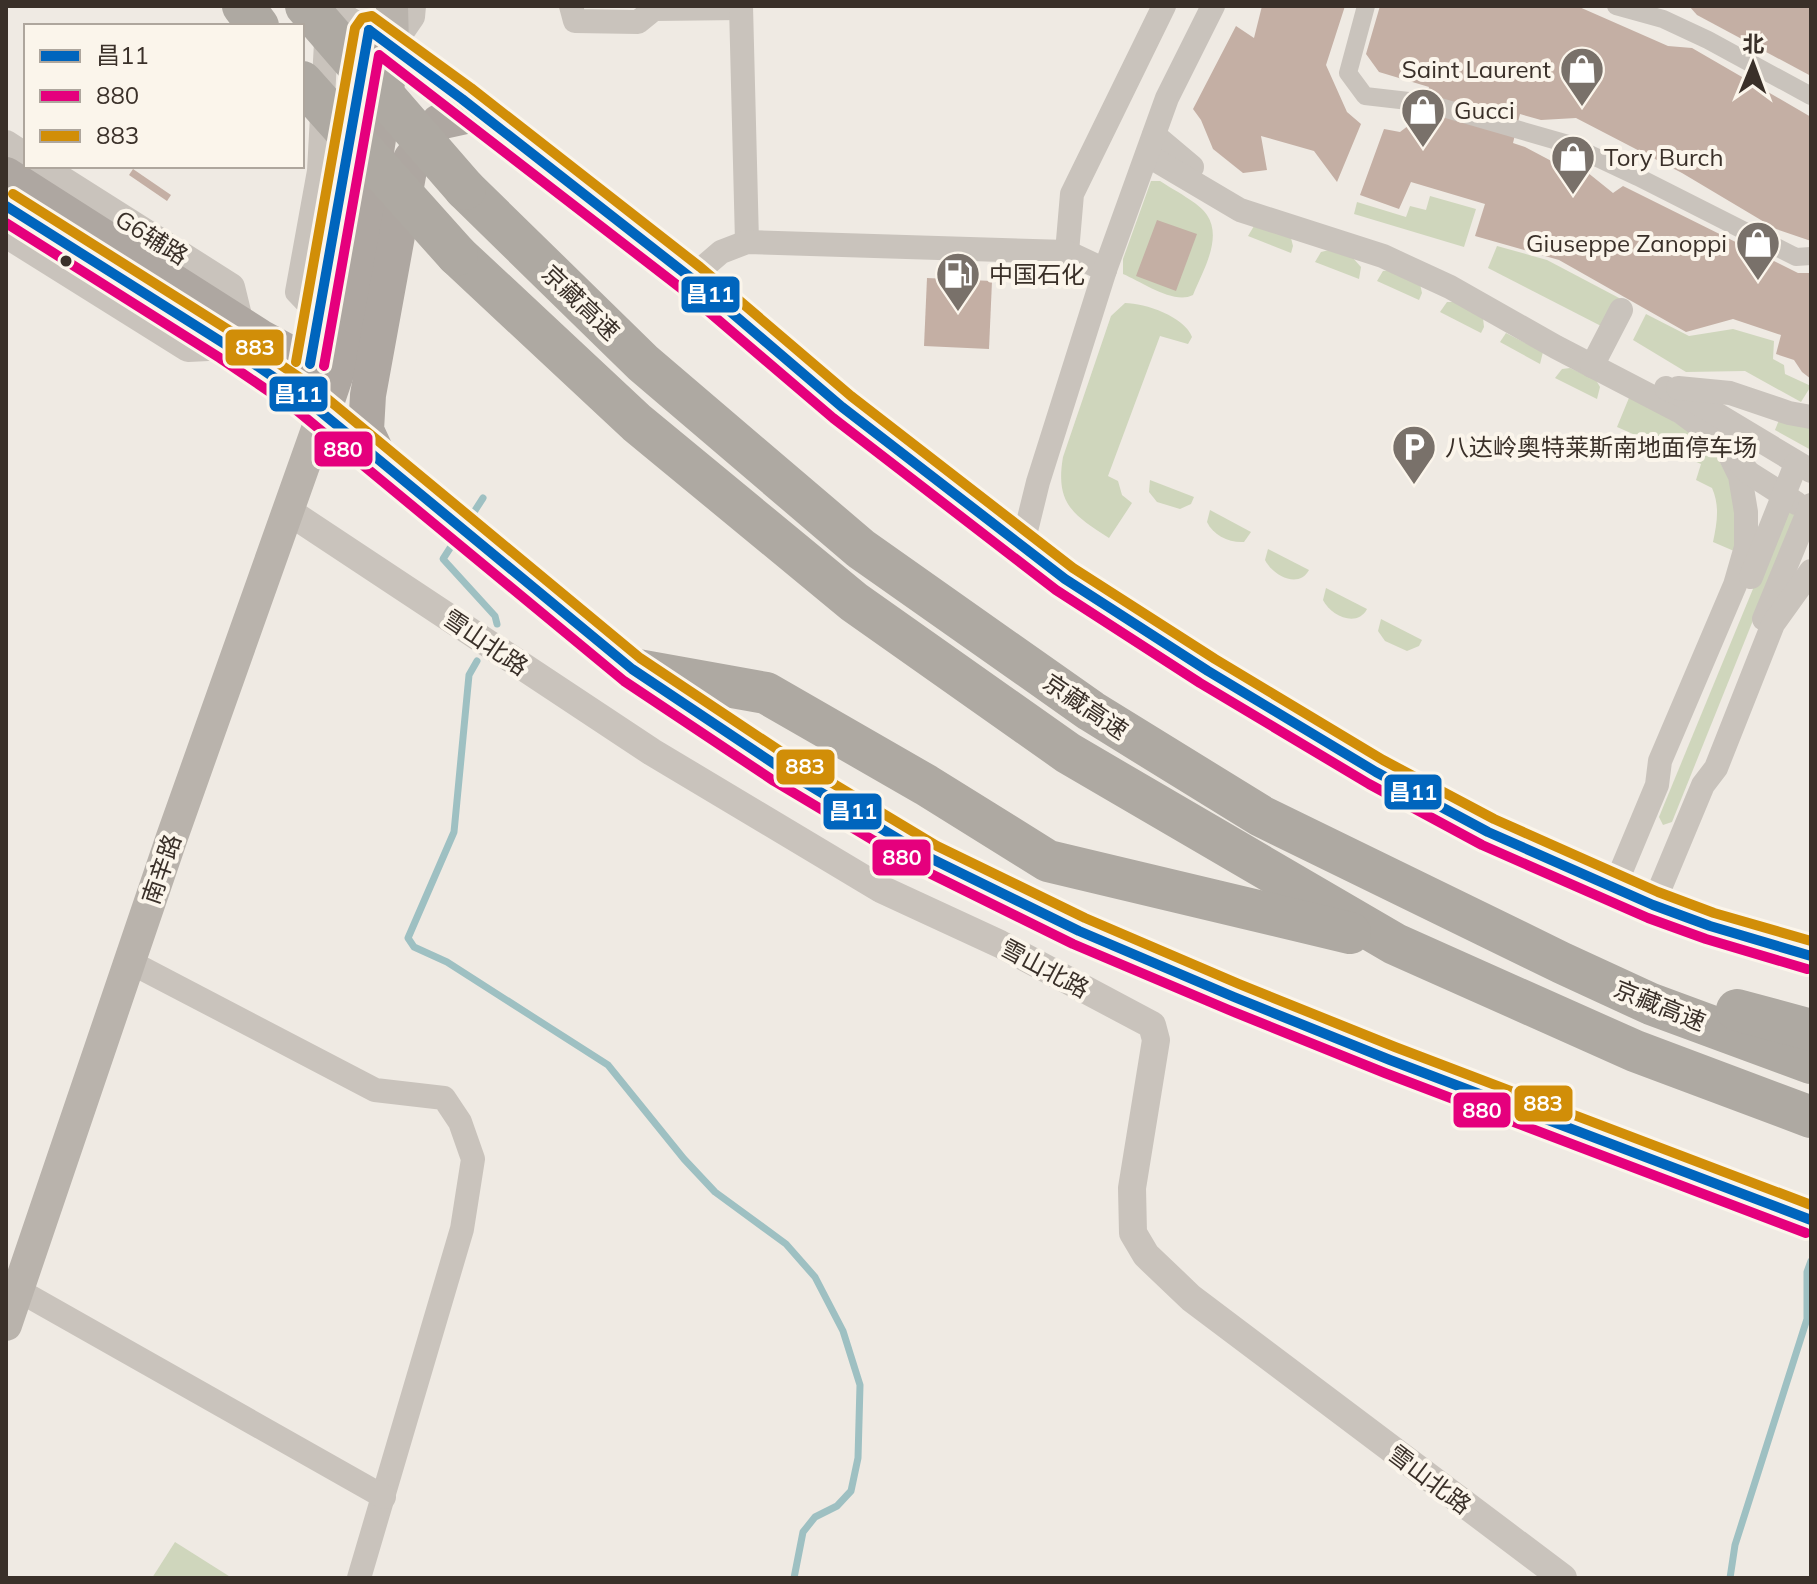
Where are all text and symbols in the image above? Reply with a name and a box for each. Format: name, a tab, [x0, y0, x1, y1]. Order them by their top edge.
legend	[24, 24, 304, 168]
north arrow	[1713, 24, 1793, 104]
text: 北	[1742, 30, 1765, 58]
text: 昌11	[96, 40, 149, 70]
shop icon: Saint Laurent	[1558, 45, 1606, 108]
place label: Saint Laurent	[1402, 54, 1551, 84]
text: 880	[96, 80, 139, 110]
shop icon: Gucci	[1399, 86, 1447, 149]
place label: Gucci	[1454, 95, 1515, 125]
text: 883	[96, 120, 139, 150]
shop icon: Tory Burch	[1549, 133, 1597, 196]
place label: Tory Burch	[1604, 142, 1723, 172]
street label: G6辅路	[110, 203, 194, 271]
shop icon: Giuseppe Zanoppi	[1734, 219, 1782, 282]
place label: Giuseppe Zanoppi	[1526, 228, 1727, 258]
fuel station icon: 中国石化	[934, 250, 982, 313]
unlabelled marker	[58, 253, 74, 269]
street label: 京藏高速	[536, 258, 626, 346]
place label: 中国石化	[989, 259, 1085, 289]
line badge: 昌11	[680, 275, 741, 314]
text: 昌11	[686, 280, 734, 308]
line badge: 883	[224, 328, 285, 367]
text: 883	[235, 333, 275, 361]
line badge: 昌11	[268, 375, 329, 413]
text: 昌11	[274, 380, 322, 408]
parking icon: 八达岭奥特莱斯南地面停车场	[1390, 423, 1438, 486]
line badge: 880	[313, 430, 374, 468]
place label: 八达岭奥特莱斯南地面停车场	[1445, 432, 1757, 462]
text: 880	[323, 435, 363, 463]
street label: 雪山北路	[438, 603, 534, 681]
street label: 京藏高速	[1038, 667, 1134, 745]
line badge: 883	[775, 748, 836, 786]
text: 883	[785, 752, 825, 780]
line badge: 昌11	[1383, 773, 1443, 811]
text: 昌11	[1389, 778, 1437, 806]
line badge: 昌11	[822, 792, 883, 831]
text: 昌11	[829, 797, 877, 825]
street label: 南辛路	[135, 830, 187, 908]
line badge: 880	[871, 838, 932, 877]
text: 880	[882, 843, 922, 871]
street label: 雪山北路	[996, 932, 1094, 1004]
street label: 京藏高速	[1610, 973, 1710, 1037]
line badge: 883	[1513, 1084, 1574, 1123]
text: 883	[1523, 1089, 1563, 1117]
line badge: 880	[1452, 1091, 1512, 1129]
text: 880	[1462, 1096, 1502, 1124]
street label: 雪山北路	[1383, 1438, 1477, 1520]

